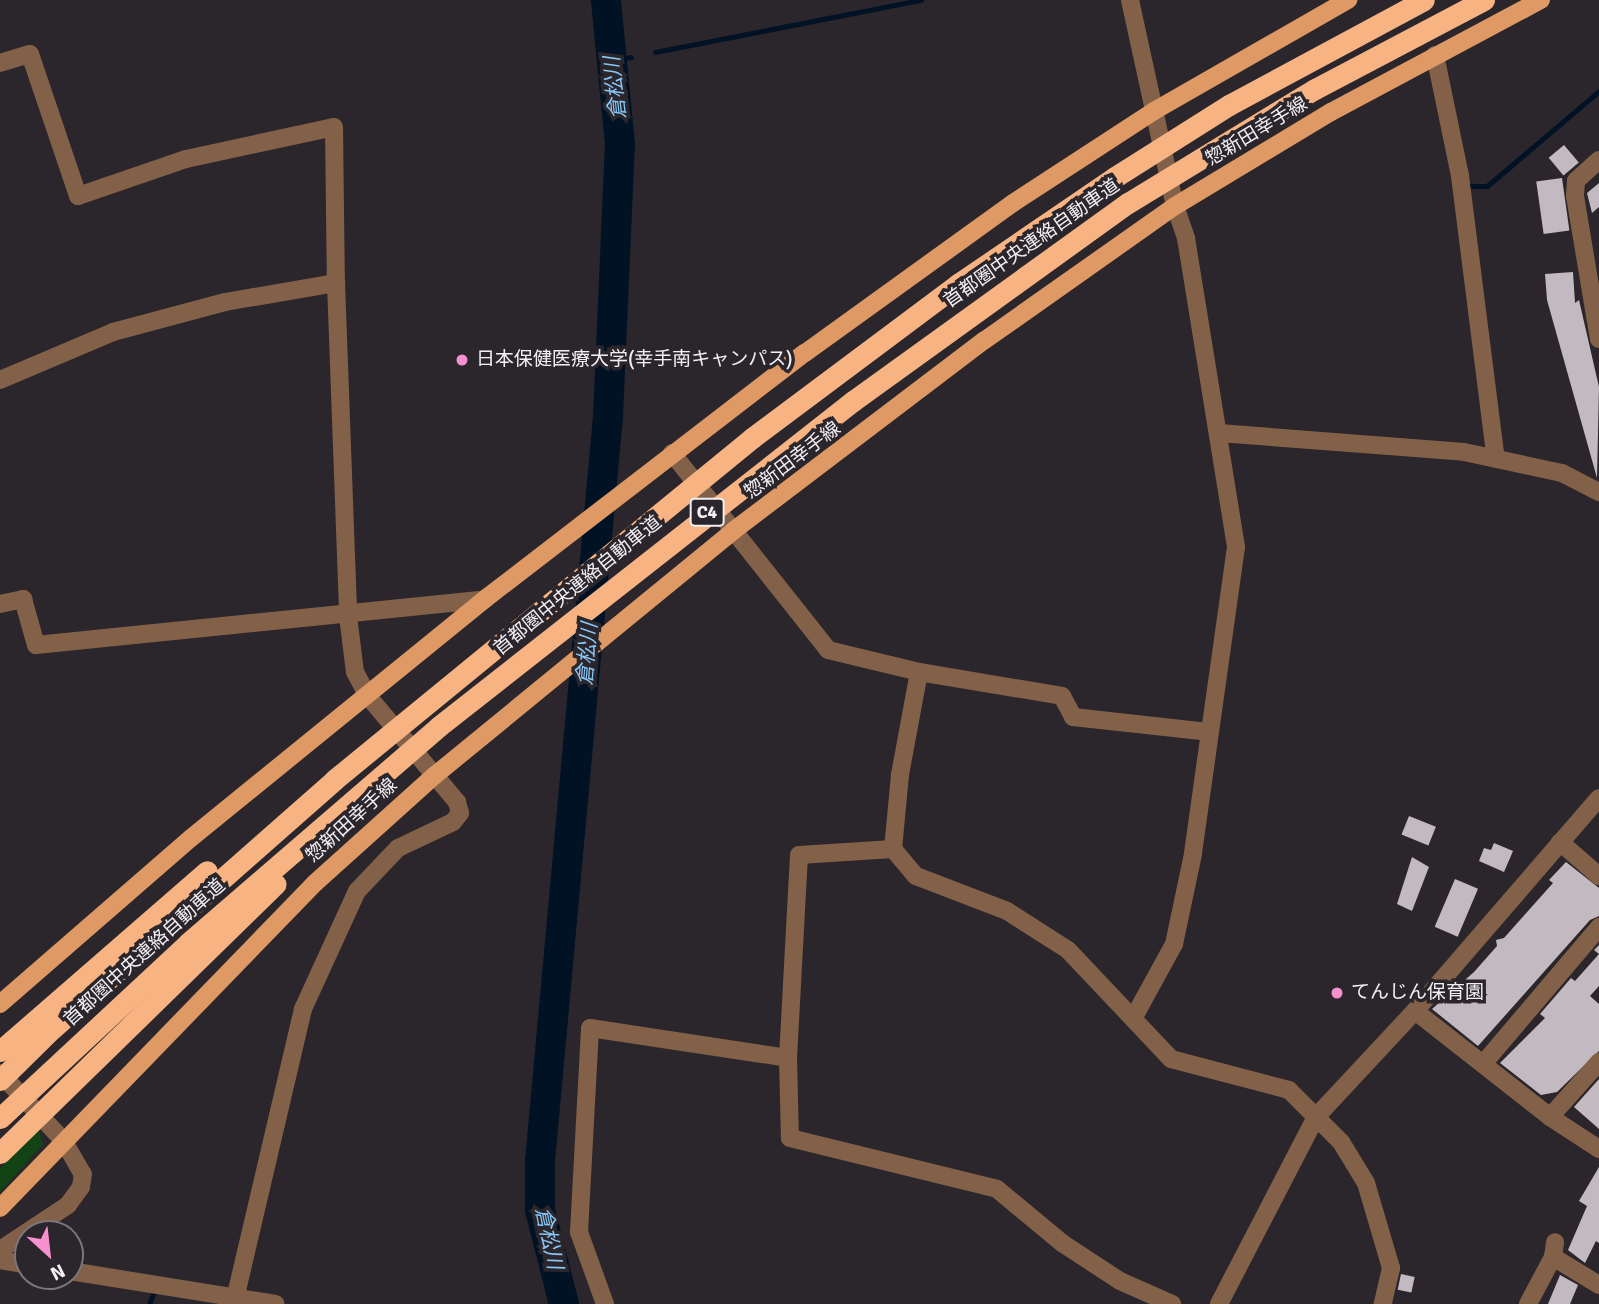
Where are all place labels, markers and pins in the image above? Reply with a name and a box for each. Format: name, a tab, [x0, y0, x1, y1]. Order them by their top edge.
place label: 日本保健医療大学(幸手南キャンパス)	[476, 349, 793, 371]
marker: 日本保健医療大学(幸手南キャンパス)	[454, 352, 470, 368]
place label: てんじん保育園	[1351, 982, 1484, 1004]
marker: てんじん保育園	[1329, 985, 1345, 1001]

